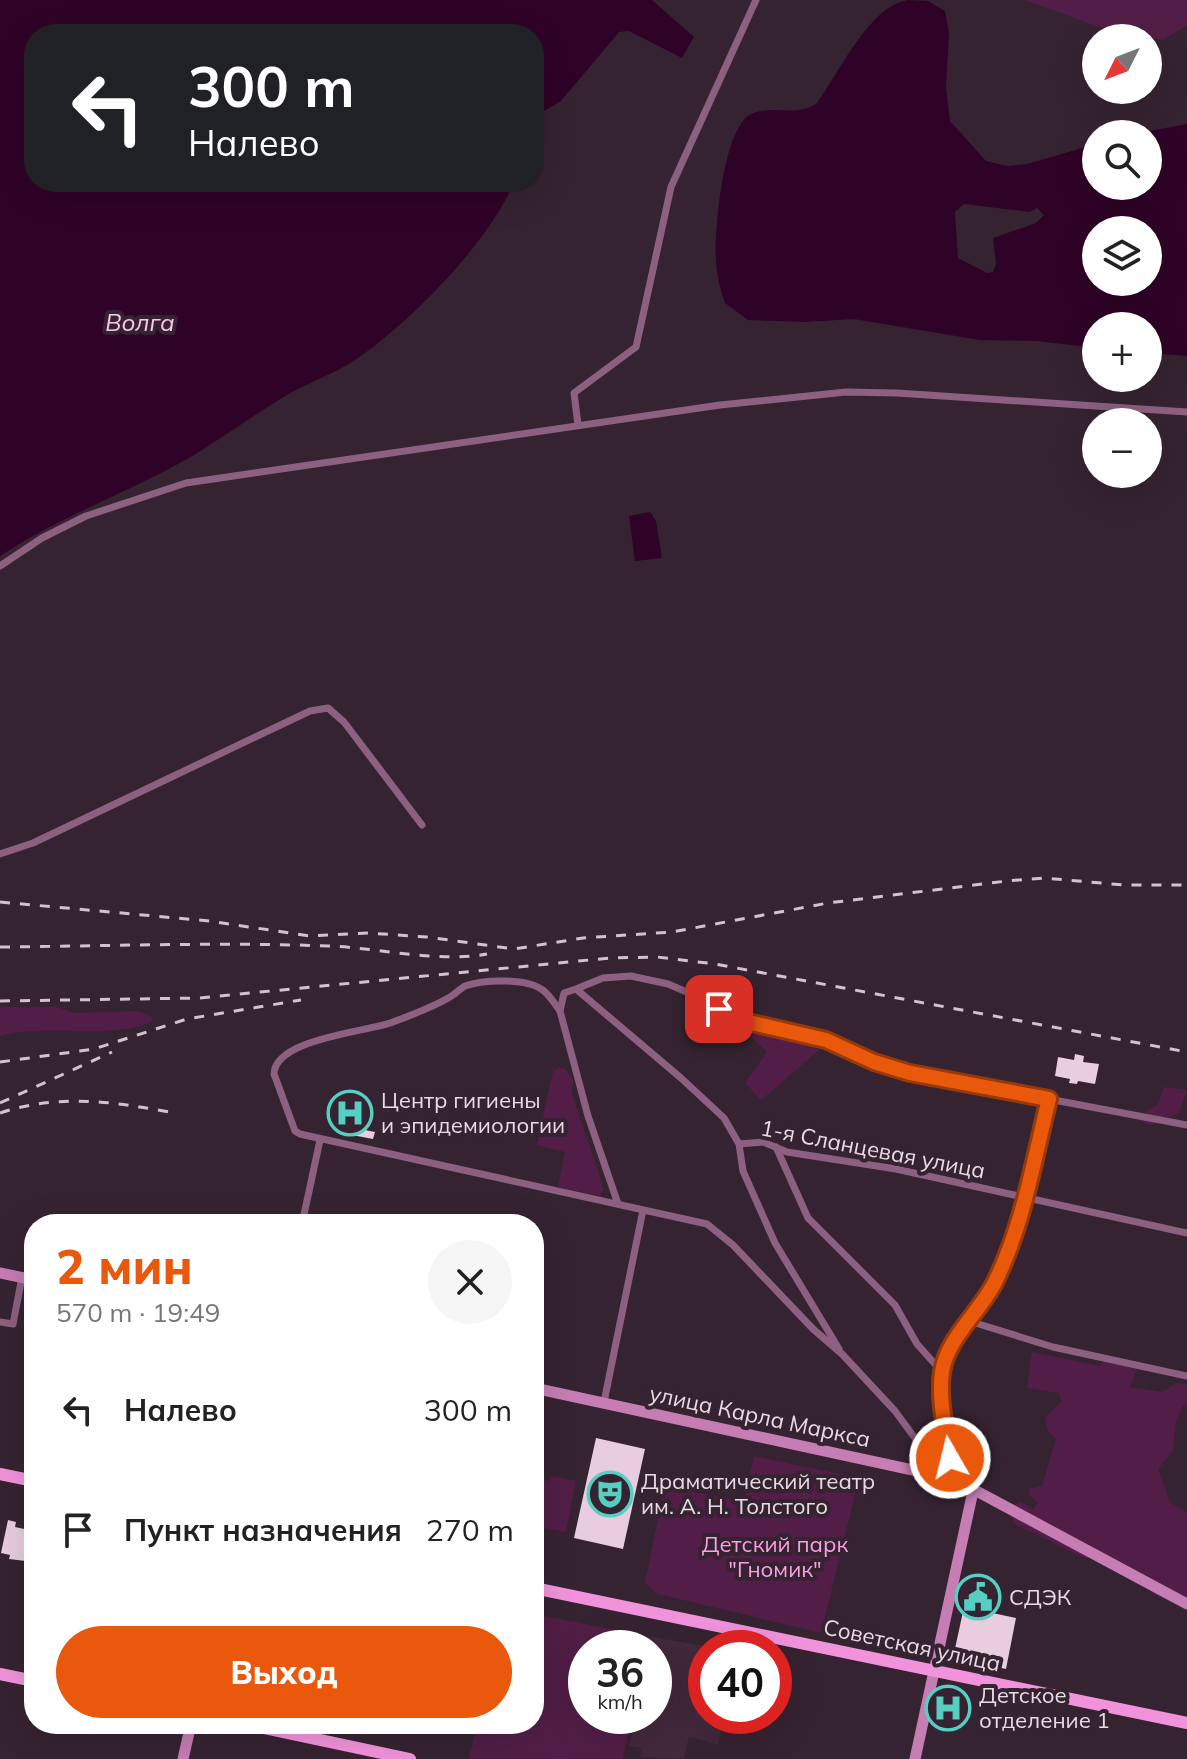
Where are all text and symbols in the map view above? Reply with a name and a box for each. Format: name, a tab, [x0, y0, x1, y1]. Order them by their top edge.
north arrow	[1082, 24, 1162, 104]
map controls	[1082, 24, 1162, 488]
text: 300 m	[188, 51, 355, 121]
icon: left	[56, 56, 160, 160]
text: Налево	[188, 120, 320, 165]
button: search	[1082, 120, 1162, 200]
button: layers	[1082, 216, 1162, 296]
water label: Волга	[105, 307, 175, 337]
button: +	[1082, 312, 1162, 392]
button: −	[1082, 408, 1162, 488]
pin	[685, 975, 753, 1043]
icon: arrive	[697, 987, 741, 1031]
place label: Центр гигиены и эпидемиологии	[381, 1086, 565, 1139]
hospital icon: Центр гигиены и эпидемиологии	[326, 1089, 374, 1137]
street label: 1-я Сланцевая улица	[758, 1113, 988, 1185]
text: 2 мин	[56, 1236, 193, 1296]
button: close	[428, 1240, 512, 1324]
text: 570 m · 19:49	[56, 1296, 220, 1329]
street label: улица Карла Маркса	[647, 1379, 873, 1453]
icon: left	[56, 1388, 100, 1432]
text: Налево	[124, 1391, 237, 1429]
text: 300 m	[424, 1391, 512, 1429]
position arrow	[908, 1416, 992, 1500]
place label: Драматический театр им. А. Н. Толстого	[641, 1467, 875, 1520]
theatre icon: Драматический театр им. А. Н. Толстого	[586, 1470, 634, 1518]
icon: arrive	[56, 1508, 100, 1552]
text: Пункт назначения	[124, 1511, 402, 1549]
text: 270 m	[426, 1511, 514, 1549]
park label: Детский парк "Гномик"	[702, 1530, 848, 1583]
public building icon: СДЭК	[954, 1573, 1002, 1621]
place label: СДЭК	[1009, 1583, 1072, 1611]
street label: Советская улица	[821, 1613, 1003, 1677]
button: Выход	[56, 1626, 512, 1718]
speed limit sign: 40	[688, 1630, 792, 1734]
text: 36	[596, 1647, 644, 1697]
place label: Детское отделение 1	[979, 1681, 1110, 1734]
hospital icon: Детское отделение 1	[924, 1684, 972, 1732]
text: km/h	[597, 1689, 643, 1714]

